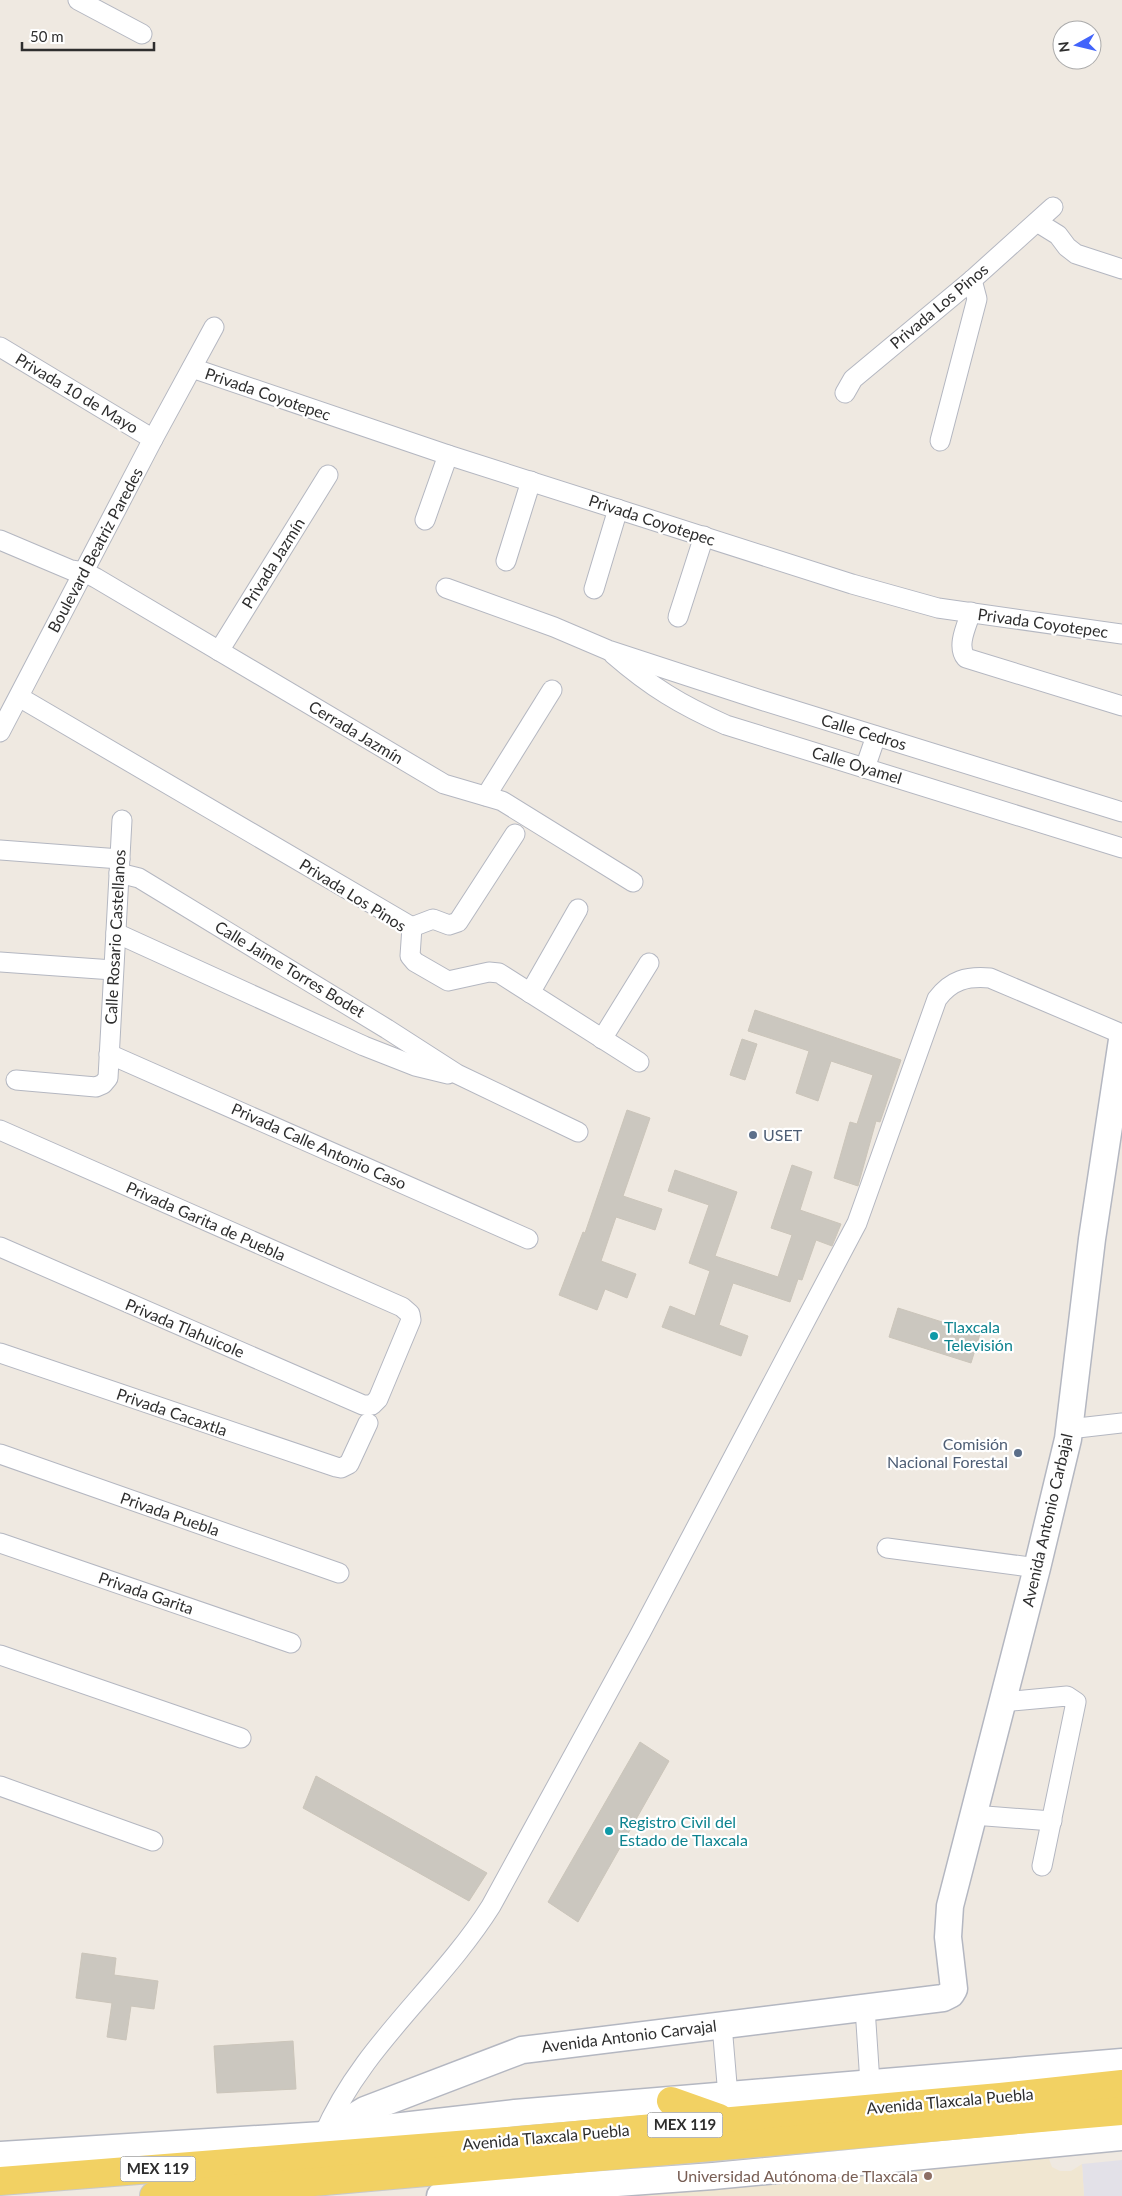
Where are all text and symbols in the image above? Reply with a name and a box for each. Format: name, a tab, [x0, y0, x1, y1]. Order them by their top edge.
scale bar	[22, 20, 155, 52]
north arrow	[1052, 20, 1102, 70]
text: 50 m	[30, 27, 64, 45]
text: N	[1054, 40, 1073, 53]
street label: Privada Los Pinos	[886, 259, 992, 352]
street label: Privada 10 de Mayo	[12, 348, 142, 437]
street label: Privada Coyotepec	[203, 363, 334, 424]
street label: Boulevard Beatriz Paredes	[43, 464, 146, 635]
street label: Privada Coyotepec	[587, 490, 718, 549]
street label: Privada Jazmín	[237, 514, 308, 612]
street label: Privada Coyotepec	[977, 604, 1110, 641]
street label: Cerrada Jazmín	[306, 696, 407, 767]
street label: Calle Cedros	[819, 710, 909, 754]
street label: Calle Oyamel	[810, 742, 904, 787]
street label: Calle Rosario Castellanos	[100, 849, 129, 1025]
street label: Privada Los Pinos	[296, 854, 410, 935]
street label: Calle Jaime Torres Bodet	[212, 916, 369, 1021]
street label: Privada Calle Antonio Caso	[229, 1098, 410, 1193]
place label: USET	[763, 1125, 803, 1144]
marker: USET	[747, 1129, 759, 1141]
street label: Privada Garita de Puebla	[124, 1177, 289, 1264]
street label: Privada Tlahuicole	[123, 1294, 247, 1361]
place label: Tlaxcala Televisión	[944, 1317, 1013, 1354]
marker: Tlaxcala Televisión	[928, 1330, 940, 1342]
street label: Privada Cacaxtla	[114, 1384, 230, 1439]
street label: Avenida Antonio Carbajal	[1017, 1431, 1076, 1608]
place label: Comisión Nacional Forestal	[887, 1434, 1008, 1471]
marker: Comisión Nacional Forestal	[1012, 1447, 1024, 1459]
street label: Privada Puebla	[118, 1488, 222, 1539]
street label: Privada Garita	[96, 1567, 196, 1618]
place label: Registro Civil del Estado de Tlaxcala	[619, 1812, 748, 1849]
marker: Registro Civil del Estado de Tlaxcala	[603, 1825, 615, 1837]
street label: Avenida Antonio Carvajal	[540, 2015, 718, 2056]
street label: Avenida Tlaxcala Puebla	[866, 2084, 1034, 2117]
road number: MEX 119	[648, 2112, 722, 2138]
street label: Avenida Tlaxcala Puebla	[462, 2120, 630, 2153]
road number: MEX 119	[120, 2156, 196, 2182]
place label: Universidad Autónoma de Tlaxcala	[677, 2166, 918, 2185]
marker: Universidad Autónoma de Tlaxcala	[922, 2170, 934, 2182]

